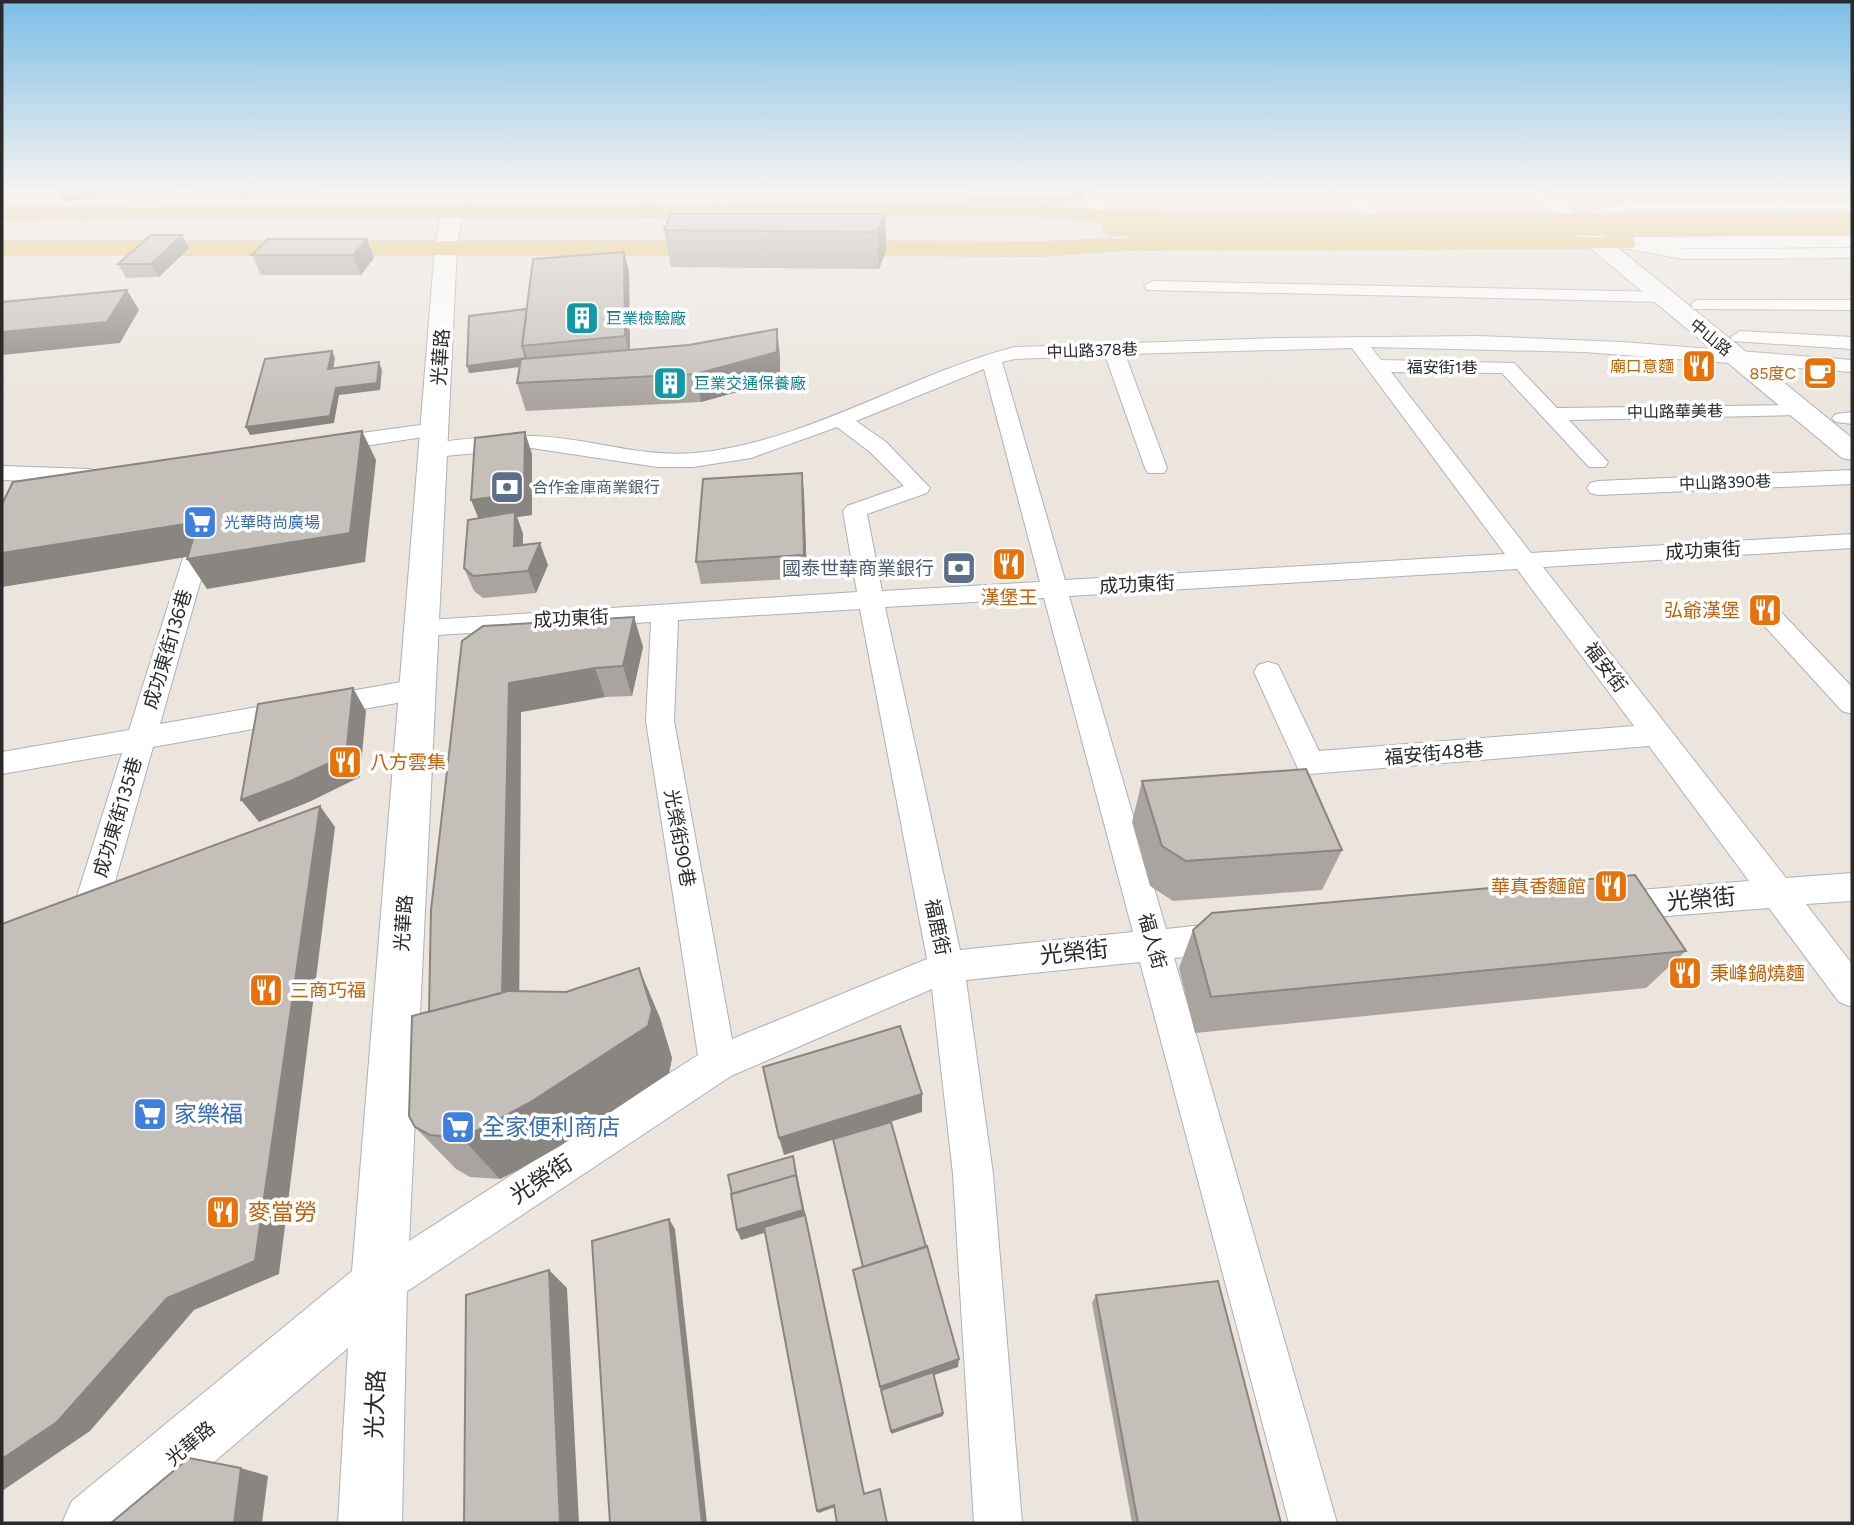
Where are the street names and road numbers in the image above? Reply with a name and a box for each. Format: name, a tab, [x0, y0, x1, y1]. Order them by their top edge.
street label: 中山路	[1686, 315, 1735, 360]
street label: 光華路	[427, 328, 454, 386]
street label: 中山路378巷	[1046, 339, 1138, 362]
street label: 福安街1巷	[1407, 358, 1477, 377]
street label: 中山路華美巷	[1627, 401, 1723, 422]
street label: 中山路390巷	[1679, 471, 1771, 494]
street label: 成功東街	[1664, 537, 1742, 564]
street label: 成功東街	[1098, 571, 1176, 598]
street label: 成功東街136巷	[138, 587, 197, 712]
street label: 成功東街	[532, 605, 610, 632]
street label: 福安街	[1579, 638, 1632, 697]
street label: 福安街48巷	[1383, 738, 1485, 769]
street label: 成功東街135巷	[88, 754, 147, 880]
street label: 光榮街90巷	[660, 787, 699, 889]
street label: 光榮街	[1665, 882, 1737, 916]
street label: 光華路	[390, 894, 417, 952]
street label: 福鹿街	[920, 897, 955, 957]
street label: 福人街	[1134, 911, 1171, 972]
street label: 光榮街	[1038, 934, 1110, 970]
street label: 光榮街	[504, 1148, 578, 1210]
street label: 光大路	[360, 1369, 390, 1439]
street label: 光華路	[161, 1416, 220, 1471]

